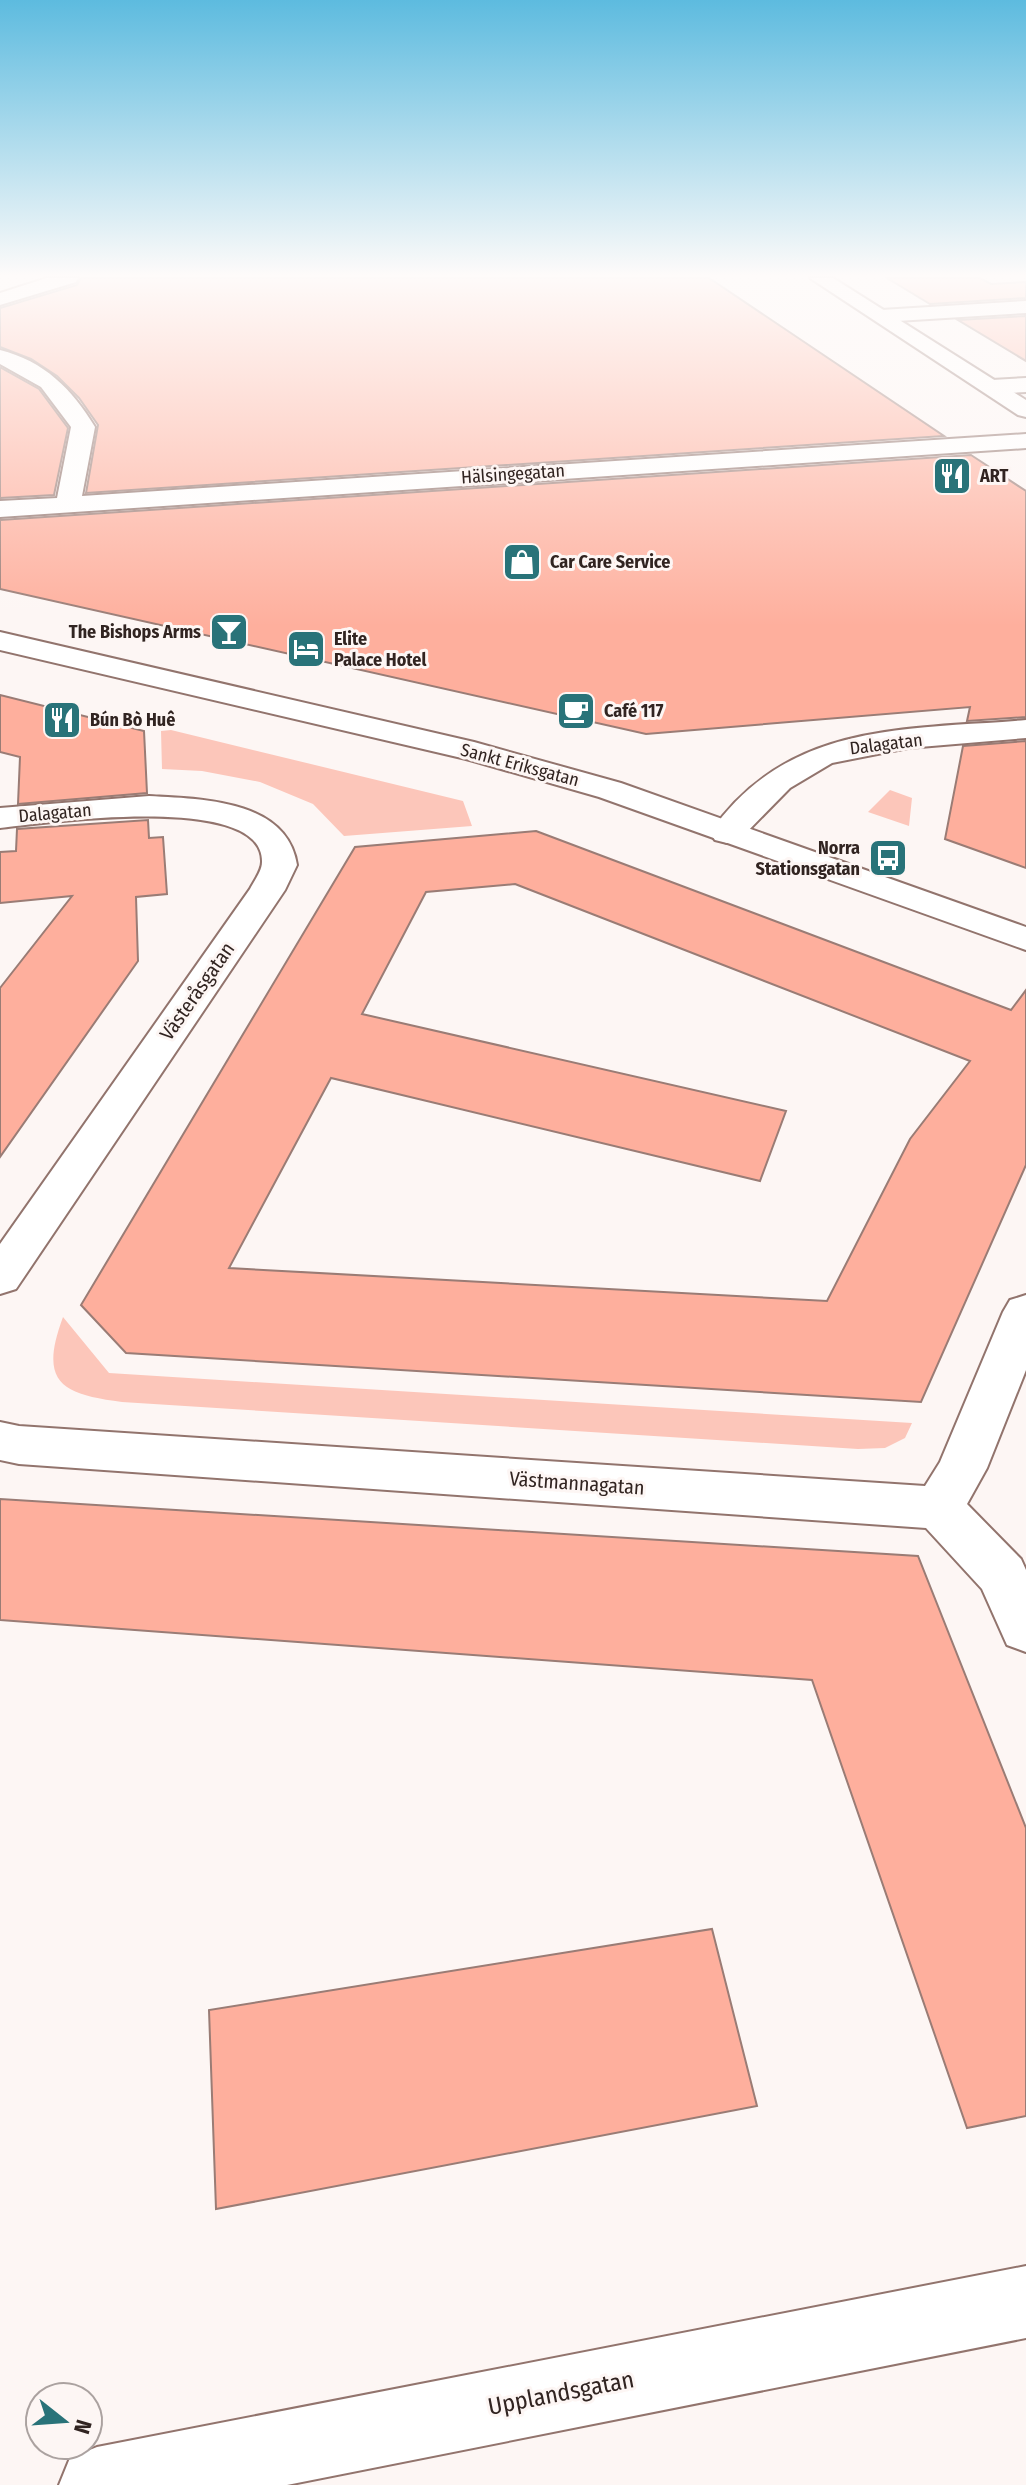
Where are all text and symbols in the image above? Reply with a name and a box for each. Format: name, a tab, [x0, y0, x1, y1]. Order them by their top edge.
restaurant icon: ART	[931, 455, 973, 497]
street label: Hälsingegatan	[460, 459, 566, 489]
place label: ART	[979, 465, 1009, 487]
shop icon: Car Care Service	[501, 541, 543, 583]
place label: Car Care Service	[550, 551, 670, 573]
bar icon: The Bishops Arms	[208, 611, 250, 653]
place label: The Bishops Arms	[69, 621, 201, 643]
hotel icon: Elite Palace Hotel	[285, 628, 327, 670]
place label: Elite Palace Hotel	[334, 628, 426, 671]
cafe icon: Café 117	[555, 690, 597, 732]
restaurant icon: Bún Bò Huê	[41, 699, 83, 741]
place label: Café 117	[604, 700, 664, 722]
place label: Bún Bò Huê	[90, 709, 175, 731]
street label: Dalagatan	[848, 729, 924, 759]
street label: Sankt Eriksgatan	[458, 739, 582, 791]
street label: Dalagatan	[18, 799, 92, 827]
place label: Norra Stationsgatan	[756, 837, 860, 880]
bus stop icon: Norra Stationsgatan	[867, 837, 909, 879]
street label: Västeråsgatan	[155, 937, 239, 1045]
street label: Västmannagatan	[509, 1466, 645, 1500]
street label: Upplandsgatan	[486, 2365, 636, 2421]
north arrow	[24, 2381, 104, 2461]
text: N	[68, 2416, 97, 2437]

